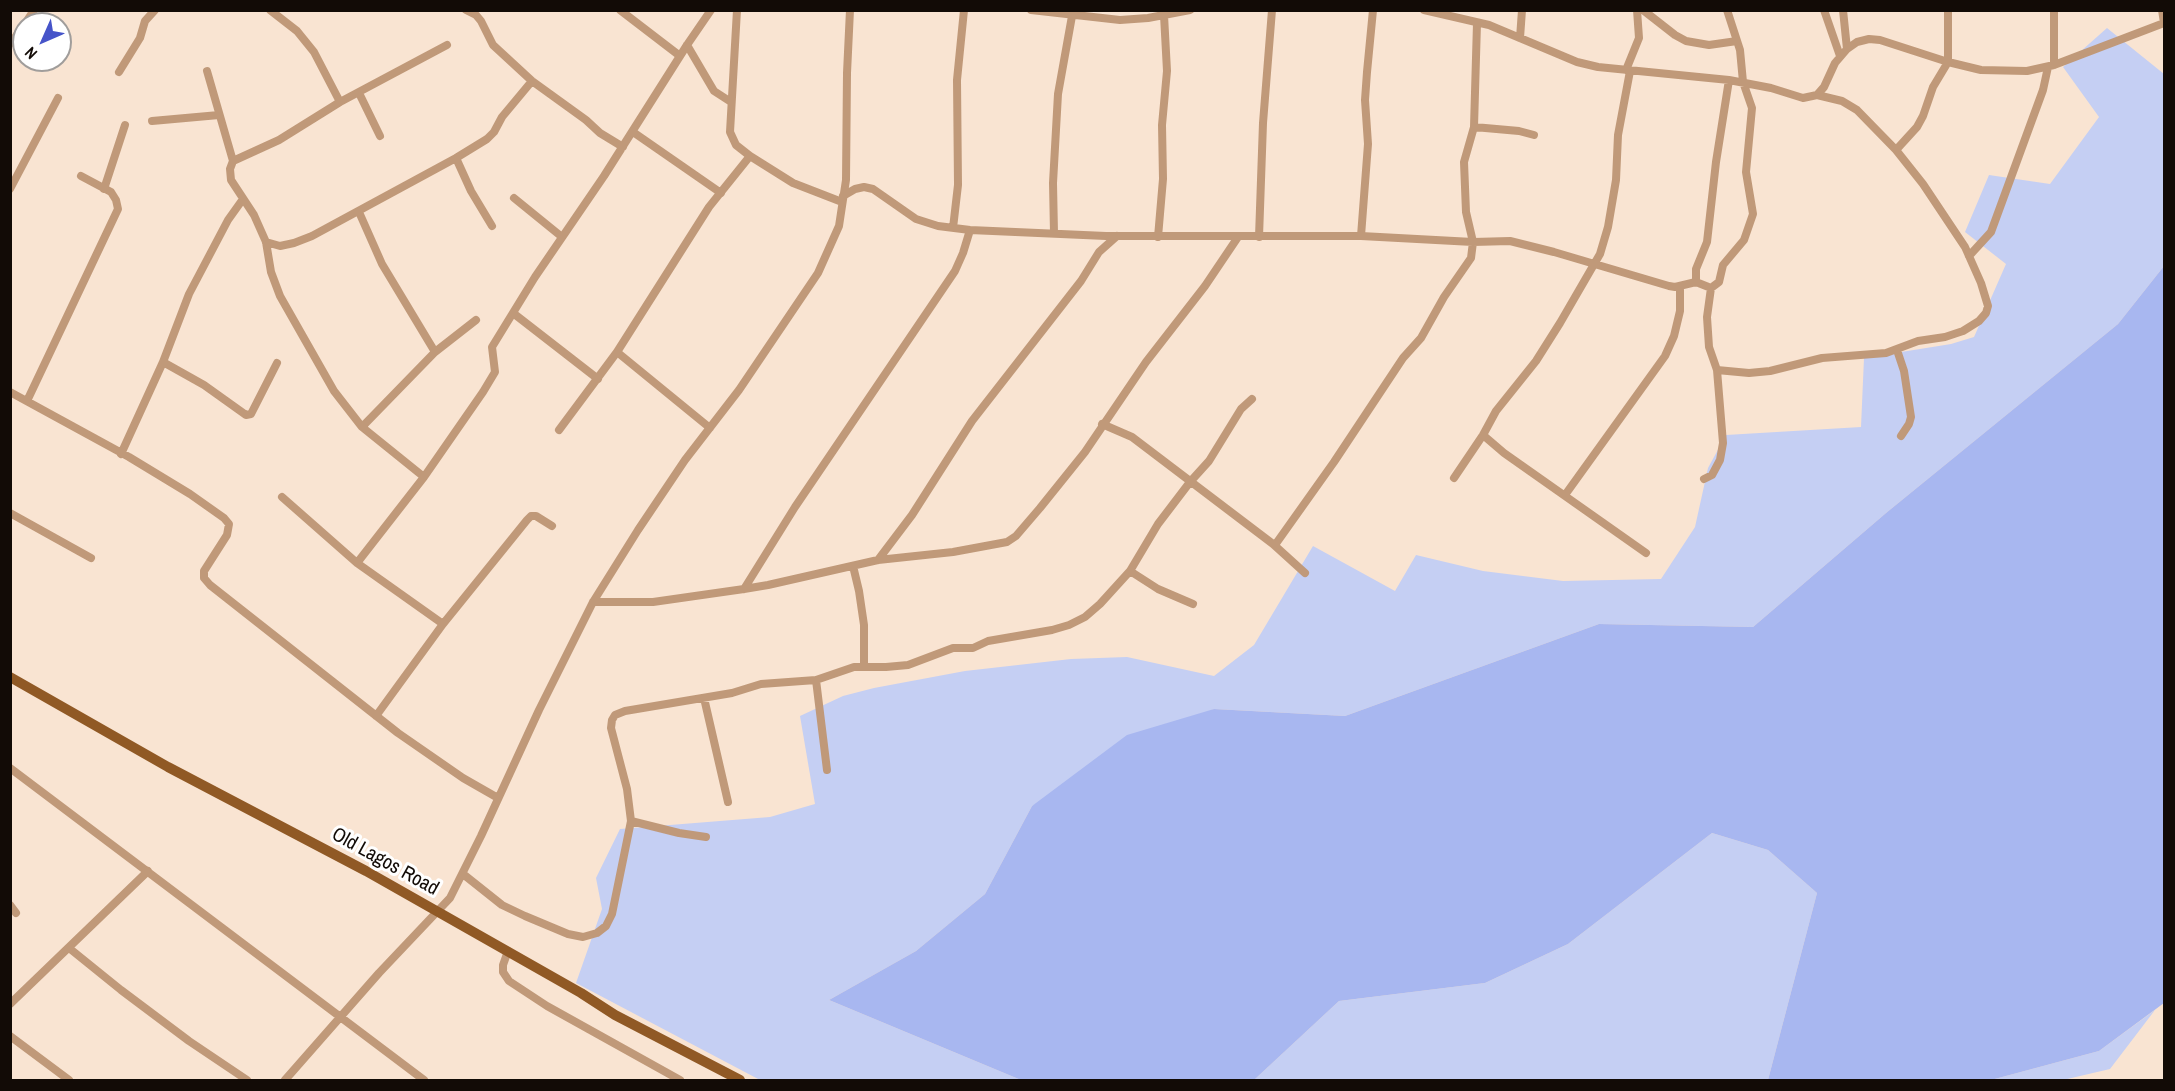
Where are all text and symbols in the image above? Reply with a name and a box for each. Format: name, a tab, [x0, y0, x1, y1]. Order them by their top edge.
north arrow	[12, 12, 72, 72]
text: N	[20, 42, 42, 64]
street label: Old Lagos Road	[327, 823, 443, 901]

